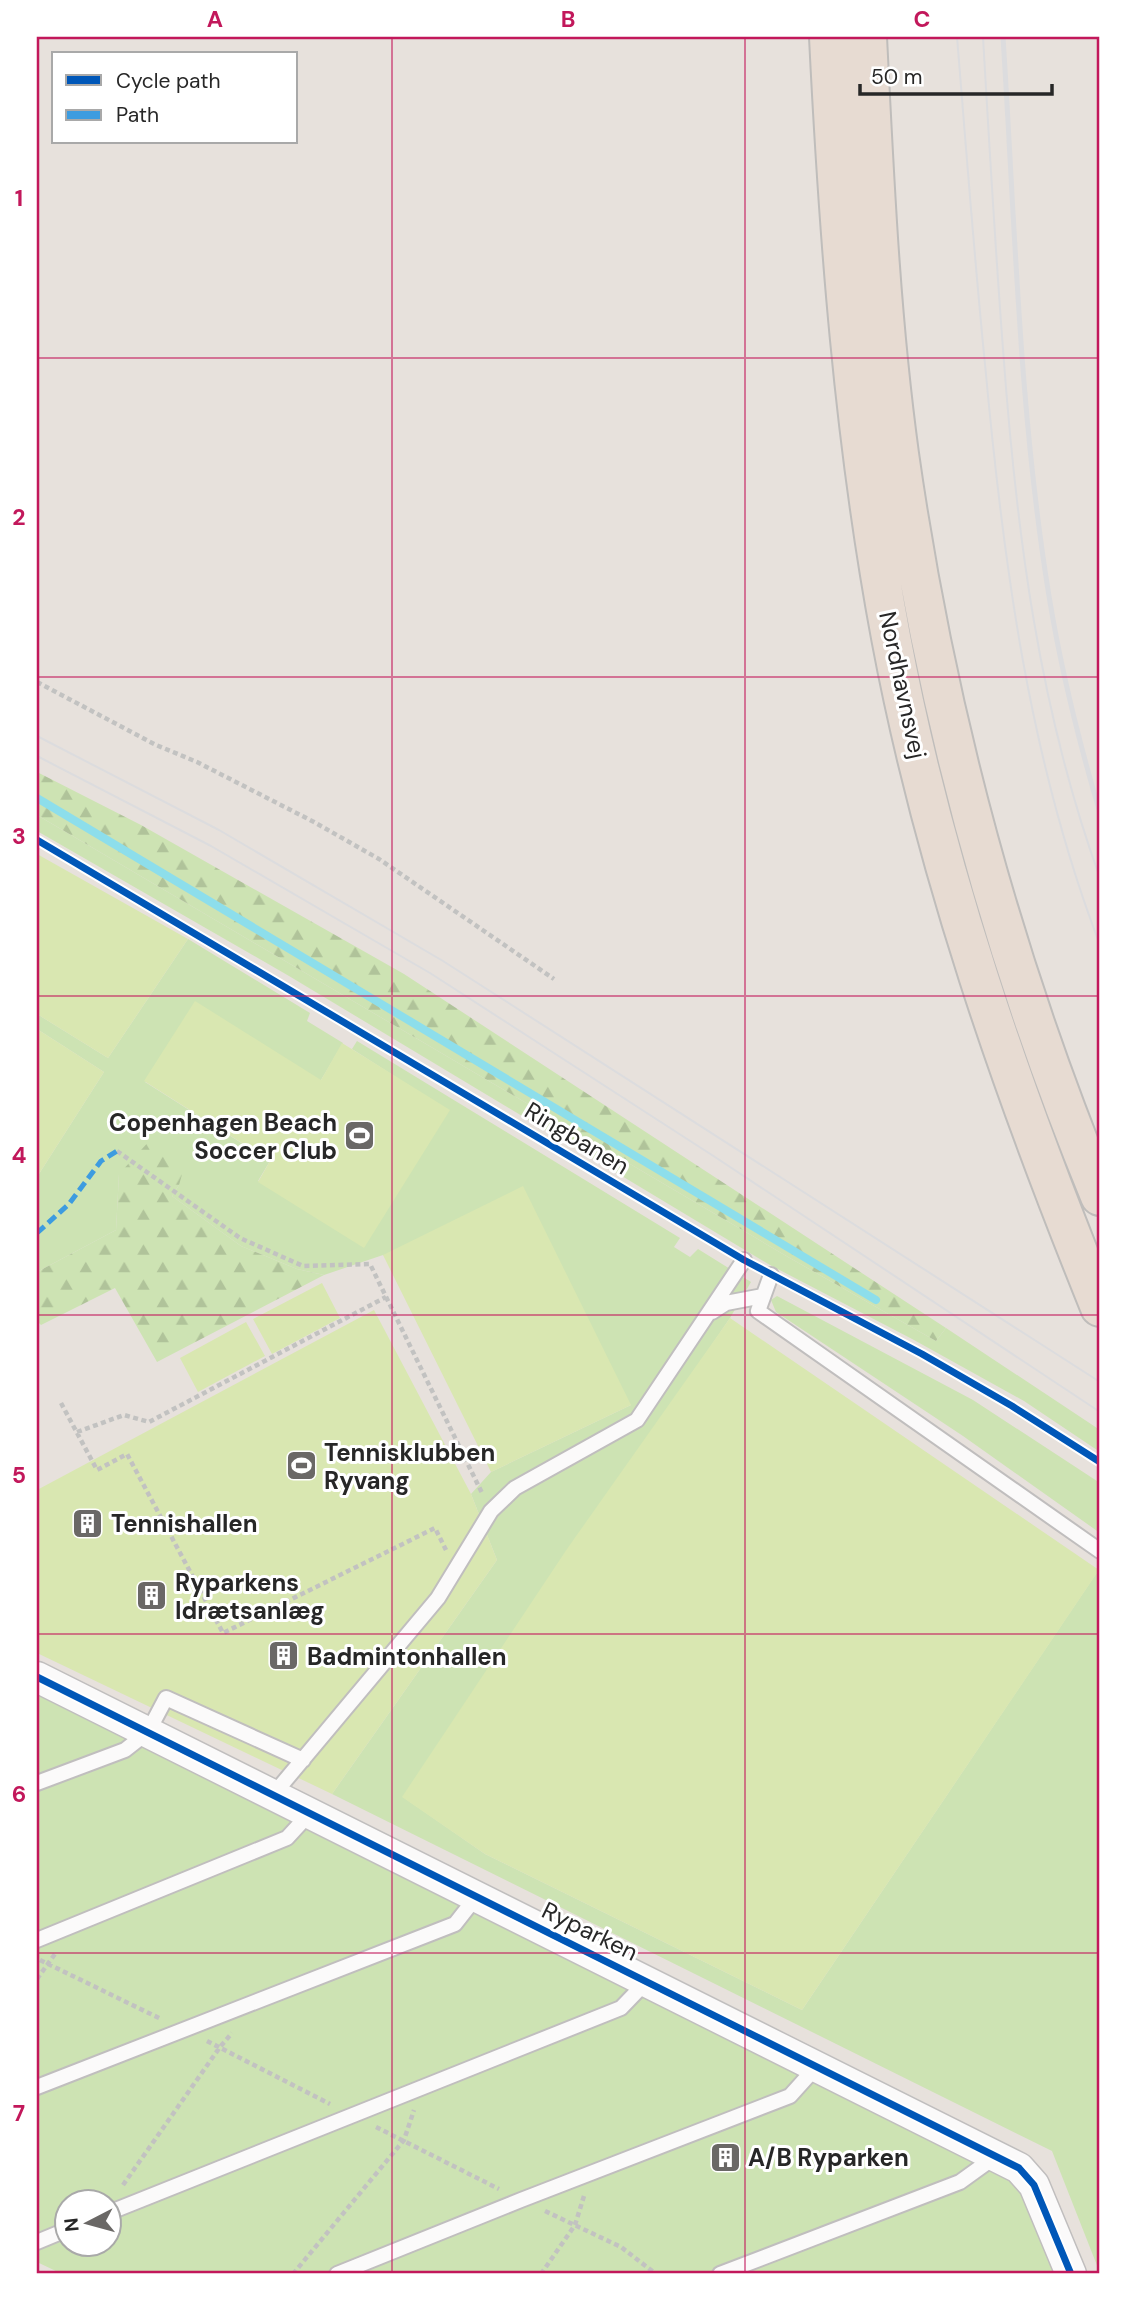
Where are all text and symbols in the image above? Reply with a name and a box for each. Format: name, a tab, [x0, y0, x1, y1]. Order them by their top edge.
text: A	[207, 4, 223, 34]
text: B	[561, 4, 575, 34]
text: C	[914, 4, 930, 34]
legend	[52, 52, 298, 144]
scale bar	[860, 52, 1053, 96]
text: 50 m	[871, 63, 922, 91]
text: Cycle path	[116, 67, 221, 95]
text: Path	[116, 101, 159, 129]
text: 1	[15, 183, 23, 213]
text: 2	[12, 502, 26, 532]
street label: Nordhavnsvej	[872, 608, 934, 762]
text: 3	[12, 821, 26, 851]
street label: Ringbanen	[519, 1095, 635, 1181]
place label: Copenhagen Beach Soccer Club	[109, 1107, 337, 1166]
sports icon: Copenhagen Beach Soccer Club	[343, 1119, 377, 1153]
text: 4	[12, 1140, 27, 1170]
place label: Tennisklubben Ryvang	[324, 1437, 495, 1496]
sports icon: Tennisklubben Ryvang	[284, 1449, 318, 1483]
text: 5	[12, 1460, 26, 1490]
building icon: Tennishallen	[71, 1506, 105, 1540]
place label: Tennishallen	[111, 1508, 258, 1539]
place label: Ryparkens Idrætsanlæg	[175, 1567, 325, 1626]
building icon: Ryparkens Idrætsanlæg	[135, 1579, 169, 1613]
building icon: Badmintonhallen	[267, 1639, 301, 1673]
place label: Badmintonhallen	[307, 1641, 507, 1672]
text: 6	[12, 1779, 26, 1809]
street label: Ryparken	[537, 1894, 643, 1968]
text: 7	[13, 2098, 25, 2128]
building icon: A/B Ryparken	[708, 2140, 742, 2174]
place label: A/B Ryparken	[748, 2142, 909, 2173]
north arrow	[52, 2188, 122, 2258]
text: N	[58, 2217, 85, 2233]

